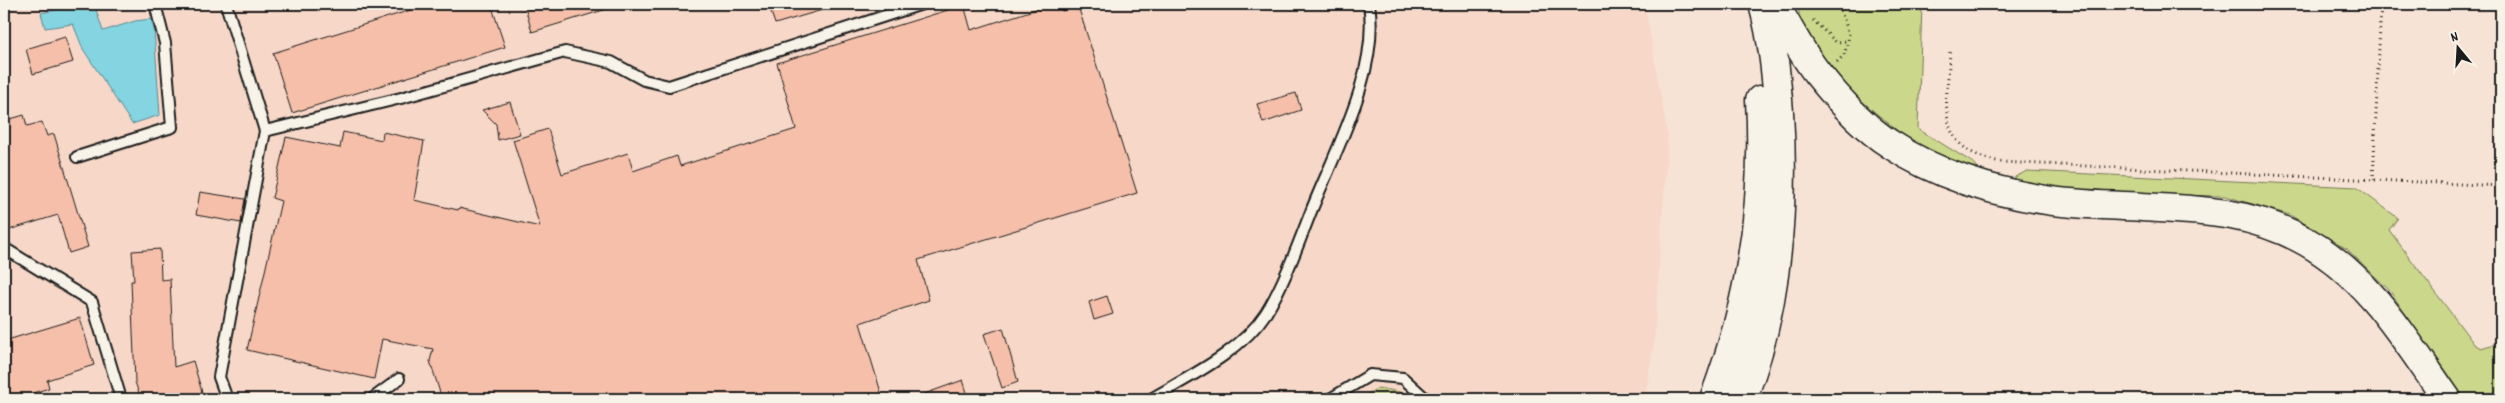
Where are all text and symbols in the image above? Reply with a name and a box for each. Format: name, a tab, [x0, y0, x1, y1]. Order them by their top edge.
north arrow	[2432, 22, 2482, 72]
text: N	[2448, 27, 2461, 48]

